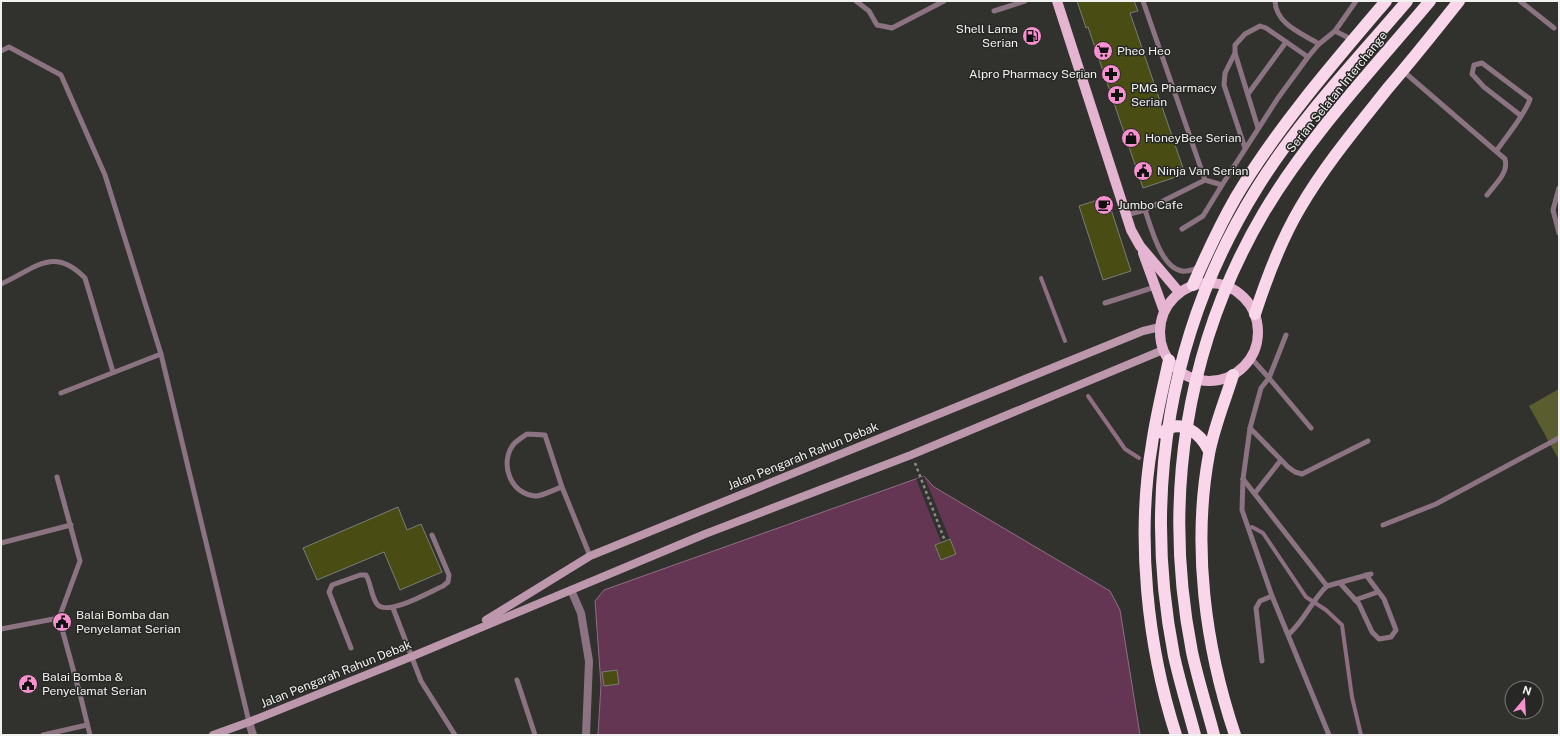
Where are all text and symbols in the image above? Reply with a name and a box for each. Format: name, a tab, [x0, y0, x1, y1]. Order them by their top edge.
place label: Shell Lama Serian	[956, 22, 1018, 50]
fuel station icon: Shell Lama Serian	[1021, 25, 1043, 47]
street label: Serian Selatan Interchange	[1284, 28, 1390, 155]
supermarket icon: Pheo Heo	[1092, 40, 1114, 62]
place label: Pheo Heo	[1117, 44, 1171, 58]
pharmacy icon: Alpro Pharmacy Serian	[1100, 63, 1122, 85]
place label: Alpro Pharmacy Serian	[969, 67, 1097, 81]
place label: PMG Pharmacy Serian	[1131, 81, 1217, 109]
pharmacy icon: PMG Pharmacy Serian	[1106, 84, 1128, 106]
shop icon: HoneyBee Serian	[1120, 127, 1142, 149]
place label: HoneyBee Serian	[1145, 131, 1242, 145]
public building icon: Ninja Van Serian	[1132, 160, 1154, 182]
place label: Ninja Van Serian	[1157, 164, 1249, 178]
cafe icon: Jumbo Cafe	[1093, 194, 1115, 216]
place label: Jumbo Cafe	[1118, 198, 1183, 212]
street label: Jalan Pengarah Rahun Debak	[726, 419, 881, 493]
place label: Balai Bomba dan Penyelamat Serian	[76, 608, 181, 636]
public building icon: Balai Bomba dan Penyelamat Serian	[51, 611, 73, 633]
street label: Jalan Pengarah Rahun Debak	[259, 637, 414, 711]
place label: Balai Bomba & Penyelamat Serian	[42, 670, 147, 698]
public building icon: Balai Bomba & Penyelamat Serian	[17, 673, 39, 695]
north arrow	[1504, 680, 1544, 720]
text: N	[1521, 683, 1533, 698]

